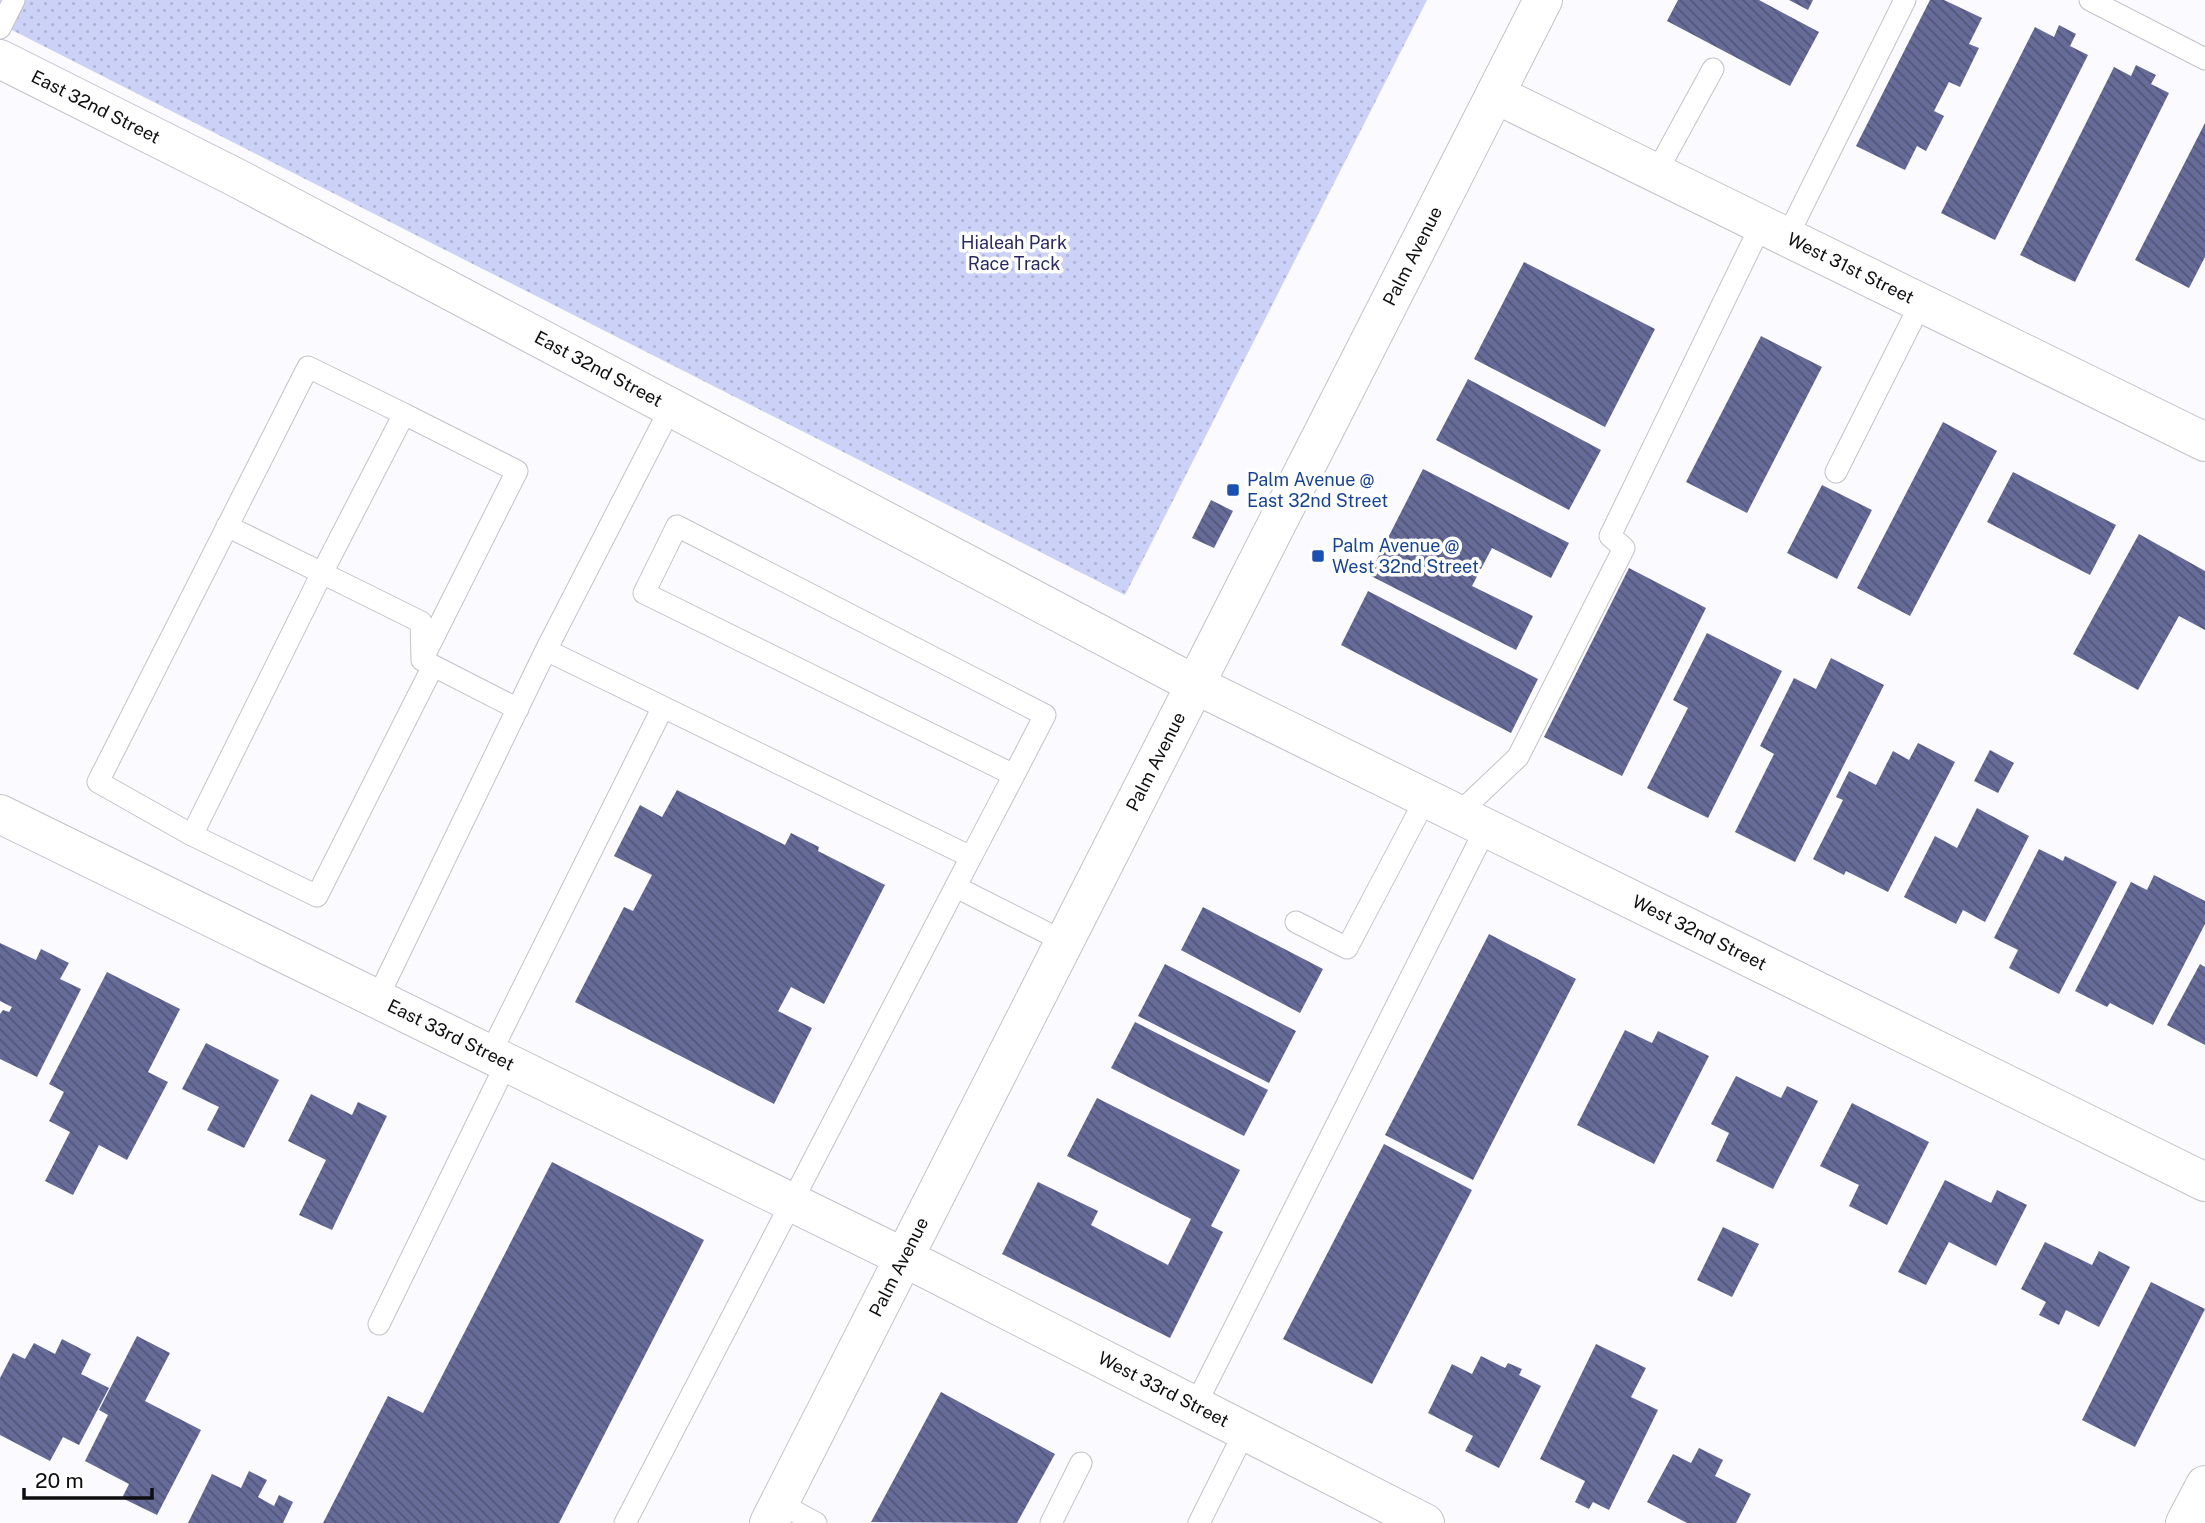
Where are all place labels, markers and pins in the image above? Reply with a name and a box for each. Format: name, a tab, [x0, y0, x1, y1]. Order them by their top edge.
place label: Palm Avenue @ East 32nd Street	[1247, 469, 1388, 511]
marker: Palm Avenue @ East 32nd Street	[1225, 482, 1241, 498]
place label: Palm Avenue @ West 32nd Street	[1332, 535, 1479, 577]
marker: Palm Avenue @ West 32nd Street	[1310, 548, 1326, 564]

